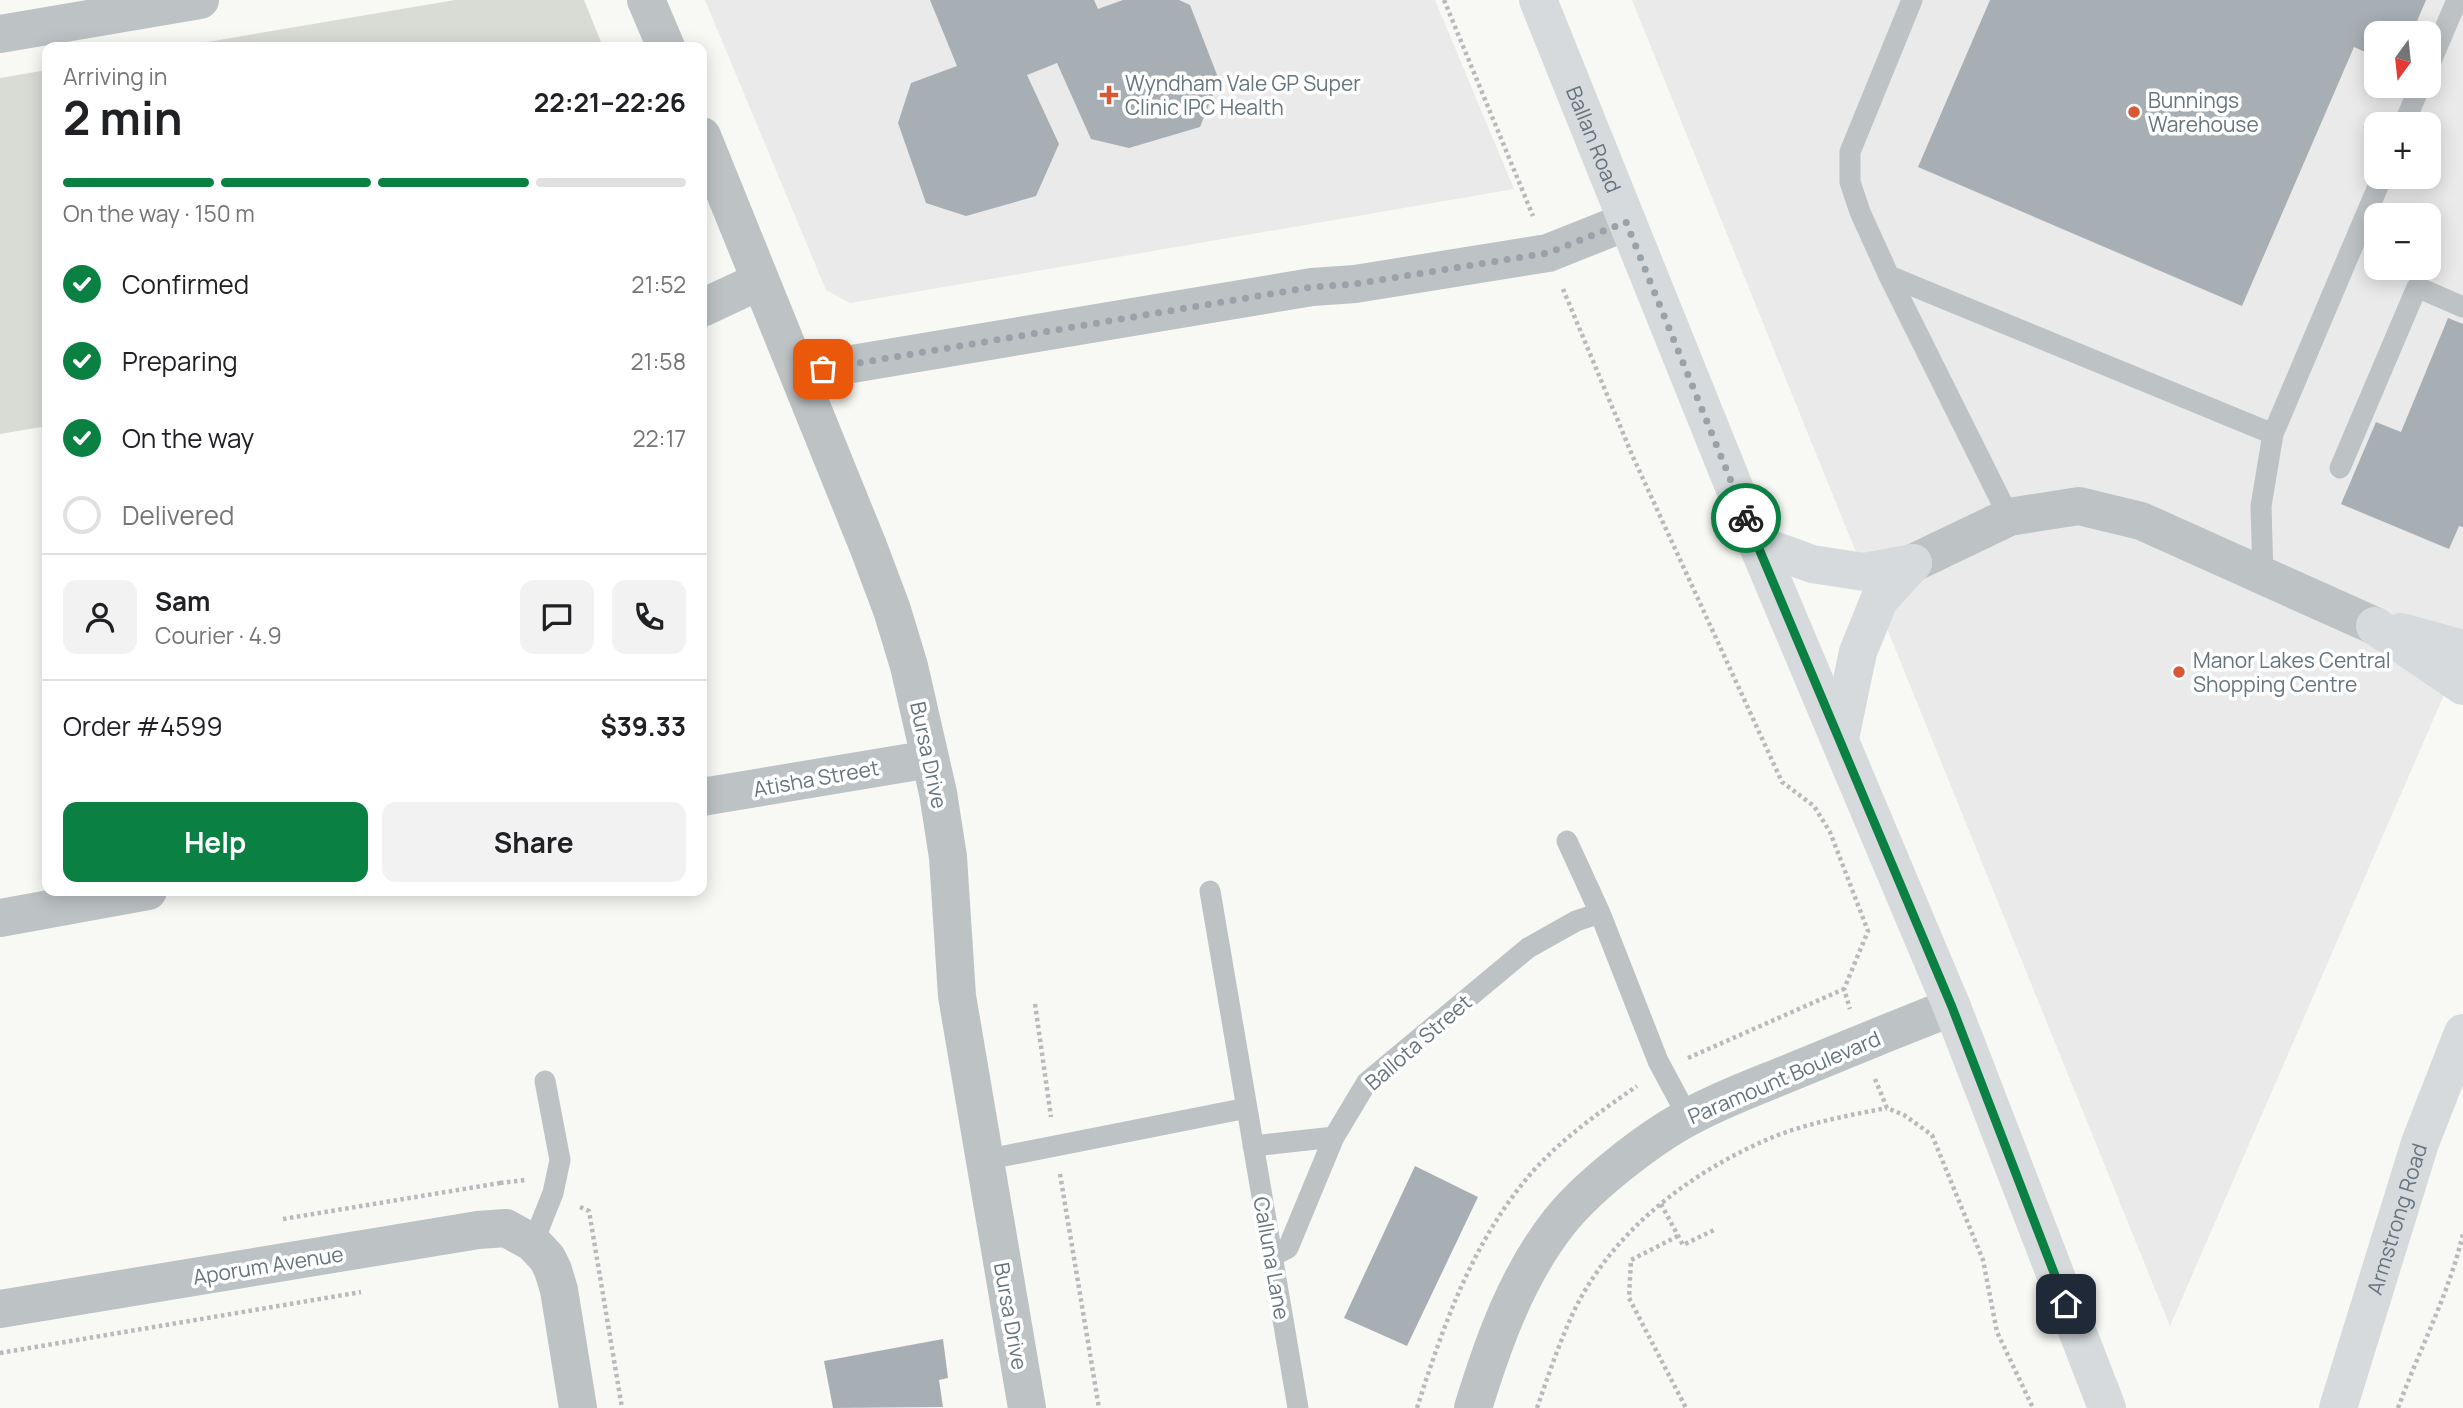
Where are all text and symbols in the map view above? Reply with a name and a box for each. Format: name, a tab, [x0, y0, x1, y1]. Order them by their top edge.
north arrow	[2364, 21, 2441, 98]
map controls	[2364, 21, 2441, 280]
text: Arriving in	[63, 60, 168, 92]
place label: Wyndham Vale GP Super Clinic IPC Health	[1125, 69, 1361, 121]
street label: Ballan Road	[1560, 82, 1628, 197]
text: 22:21–22:26	[534, 84, 686, 120]
marker: Wyndham Vale GP Super Clinic IPC Health	[1099, 85, 1119, 105]
text: 2 min	[63, 86, 183, 149]
place label: Bunnings Warehouse	[2148, 86, 2259, 138]
marker: Bunnings Warehouse	[2126, 104, 2142, 120]
button: +	[2364, 112, 2441, 189]
text: On the way · 150 m	[63, 197, 255, 229]
button: −	[2364, 203, 2441, 280]
icon: check	[63, 265, 101, 303]
text: Confirmed	[122, 266, 249, 302]
text: 21:52	[631, 268, 686, 300]
pin	[793, 339, 853, 399]
icon: check	[63, 342, 101, 380]
text: Preparing	[122, 343, 238, 379]
text: 21:58	[630, 345, 686, 377]
icon: bag	[804, 350, 842, 388]
icon: check	[63, 419, 101, 457]
text: On the way	[122, 420, 254, 456]
text: 22:17	[632, 422, 686, 454]
courier	[1711, 483, 1781, 553]
text: Delivered	[122, 497, 234, 533]
icon: bike	[1727, 499, 1765, 537]
button: person	[63, 580, 137, 654]
button: chat	[520, 580, 594, 654]
button: phone	[612, 580, 686, 654]
text: Sam	[155, 583, 210, 619]
text: Courier · 4.9	[155, 619, 282, 651]
place label: Manor Lakes Central Shopping Centre	[2193, 646, 2391, 698]
marker: Manor Lakes Central Shopping Centre	[2171, 664, 2187, 680]
street label: Bursa Drive	[904, 699, 954, 811]
text: Order #4599	[63, 708, 223, 744]
text: $39.33	[600, 708, 686, 744]
street label: Atisha Street	[751, 753, 881, 803]
button: Help	[63, 802, 368, 882]
button: Share	[382, 802, 686, 882]
street label: Ballota Street	[1359, 988, 1477, 1096]
street label: Paramount Boulevard	[1684, 1024, 1884, 1130]
street label: Armstrong Road	[2360, 1140, 2433, 1298]
street label: Calluna Lane	[1247, 1194, 1297, 1322]
street label: Aporum Avenue	[191, 1239, 345, 1291]
street label: Bursa Drive	[988, 1260, 1034, 1372]
pin	[2036, 1274, 2096, 1334]
icon: home	[2047, 1285, 2085, 1323]

